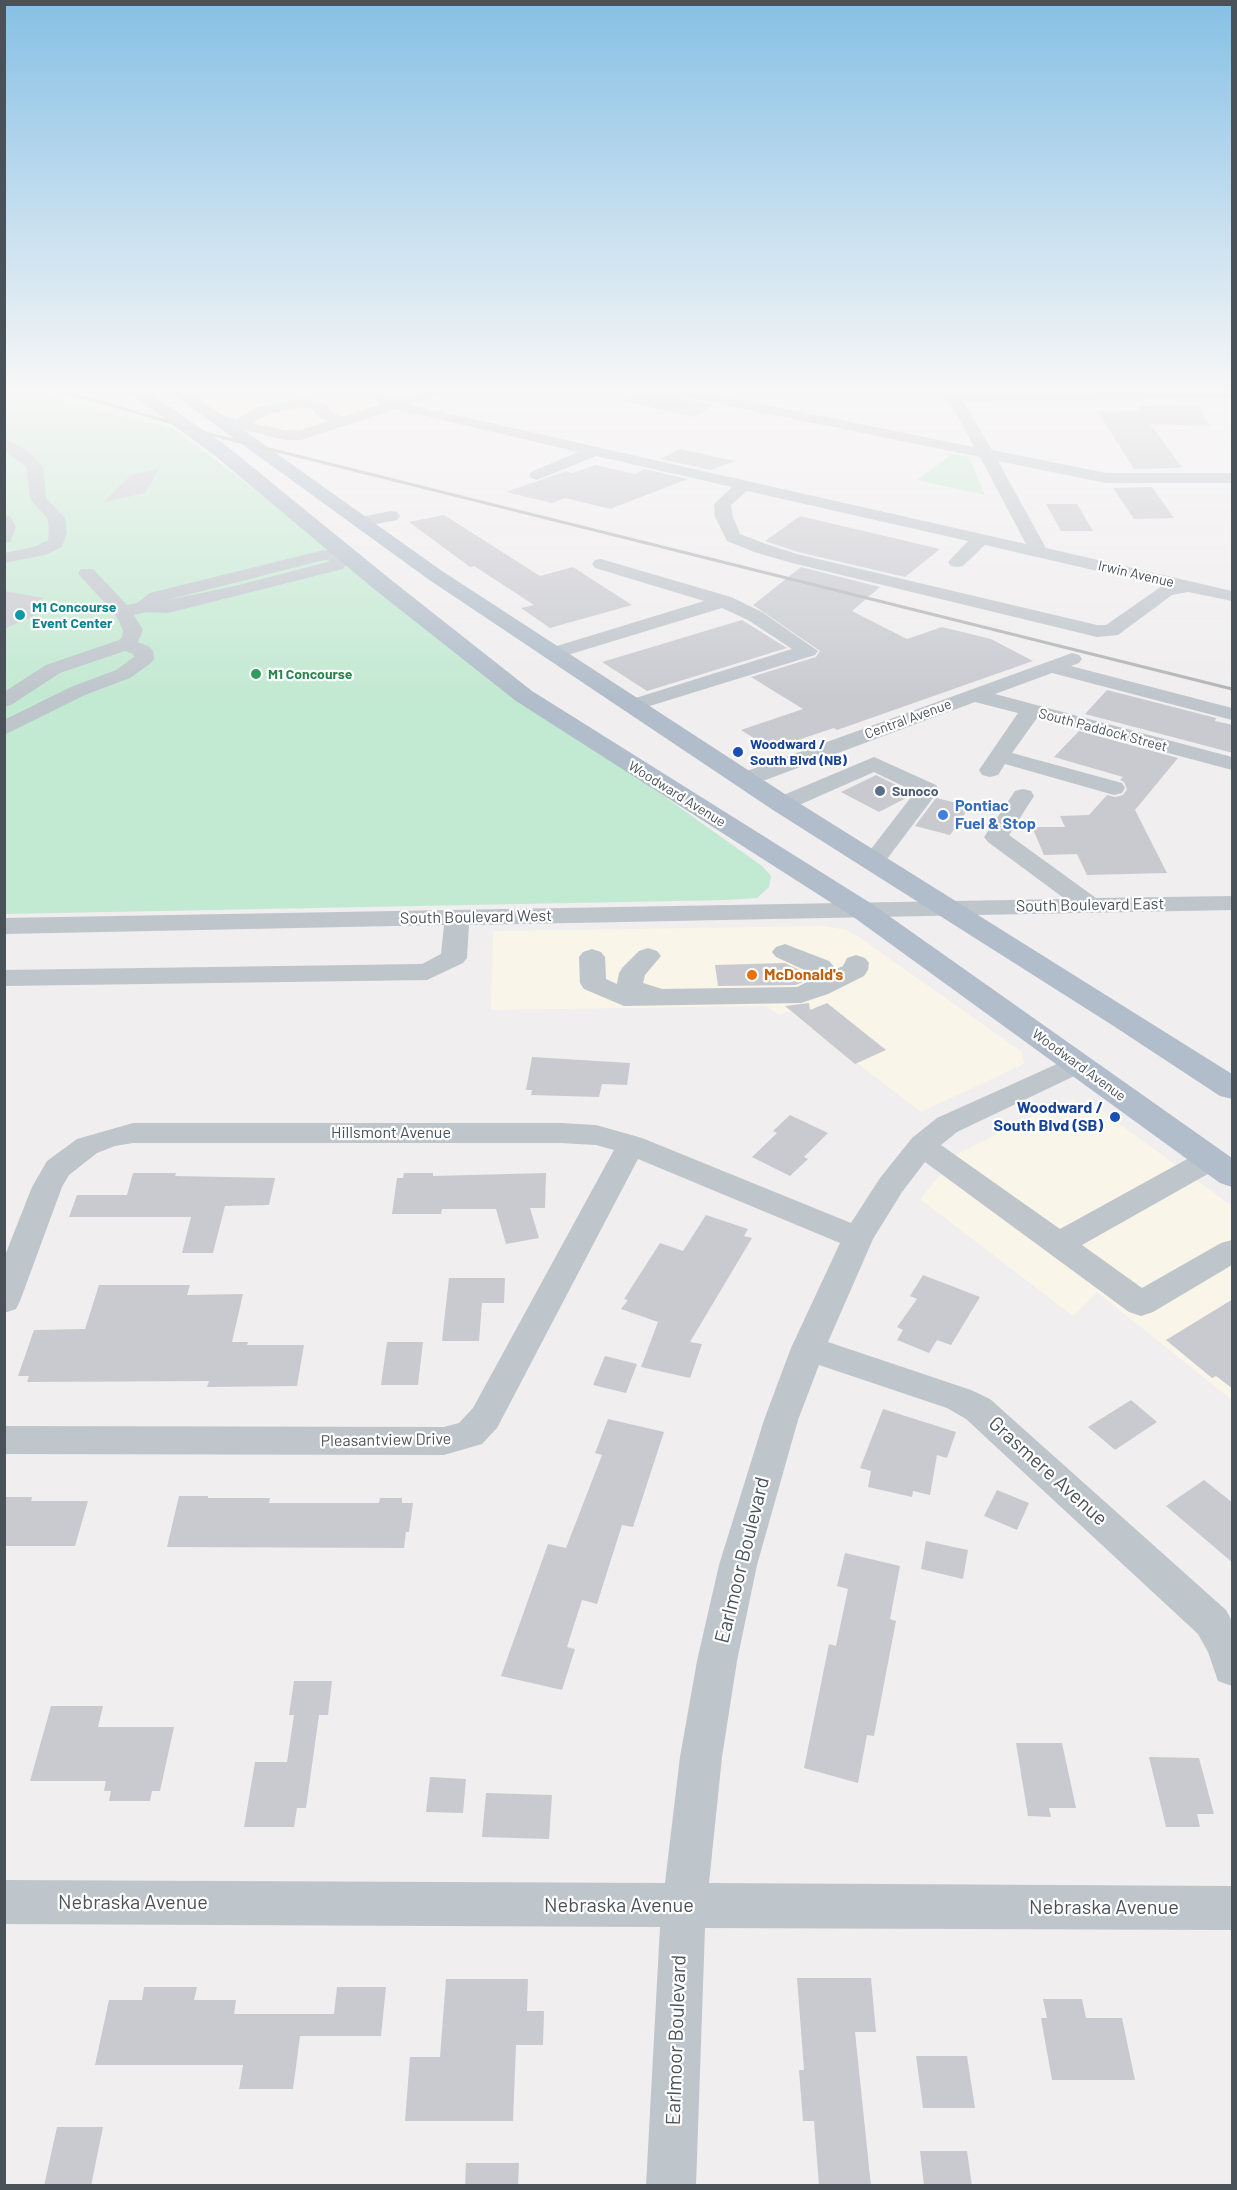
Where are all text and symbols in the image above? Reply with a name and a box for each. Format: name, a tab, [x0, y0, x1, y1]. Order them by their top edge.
street label: Irwin Avenue	[1096, 557, 1176, 591]
place label: M1 Concourse Event Center	[32, 599, 116, 632]
marker: M1 Concourse Event Center	[13, 608, 27, 622]
place label: M1 Concourse	[268, 666, 352, 682]
marker: M1 Concourse	[249, 667, 263, 681]
street label: Central Avenue	[862, 695, 954, 743]
street label: South Paddock Street	[1037, 705, 1169, 755]
place label: Woodward / South Blvd (NB)	[750, 736, 847, 768]
marker: Woodward / South Blvd (NB)	[731, 745, 745, 759]
street label: Woodward Avenue	[625, 757, 729, 831]
place label: Sunoco	[892, 783, 939, 799]
marker: Sunoco	[873, 784, 887, 798]
place label: Pontiac Fuel & Stop	[955, 796, 1036, 834]
marker: Pontiac Fuel & Stop	[936, 808, 950, 822]
street label: South Boulevard East	[1016, 894, 1164, 916]
street label: South Boulevard West	[400, 906, 552, 928]
place label: McDonald's	[764, 965, 843, 985]
marker: McDonald's	[745, 968, 759, 982]
street label: Woodward Avenue	[1029, 1025, 1129, 1105]
place label: Woodward / South Blvd (SB)	[993, 1098, 1103, 1136]
marker: Woodward / South Blvd (SB)	[1108, 1110, 1122, 1124]
street label: Hillsmont Avenue	[331, 1123, 451, 1143]
street label: Grasmere Avenue	[984, 1411, 1112, 1531]
street label: Pleasantview Drive	[321, 1429, 451, 1451]
street label: Earlmoor Boulevard	[710, 1474, 774, 1646]
street label: Nebraska Avenue	[58, 1890, 208, 1914]
street label: Nebraska Avenue	[544, 1893, 694, 1917]
street label: Nebraska Avenue	[1029, 1895, 1179, 1919]
street label: Earlmoor Boulevard	[661, 1954, 691, 2126]

